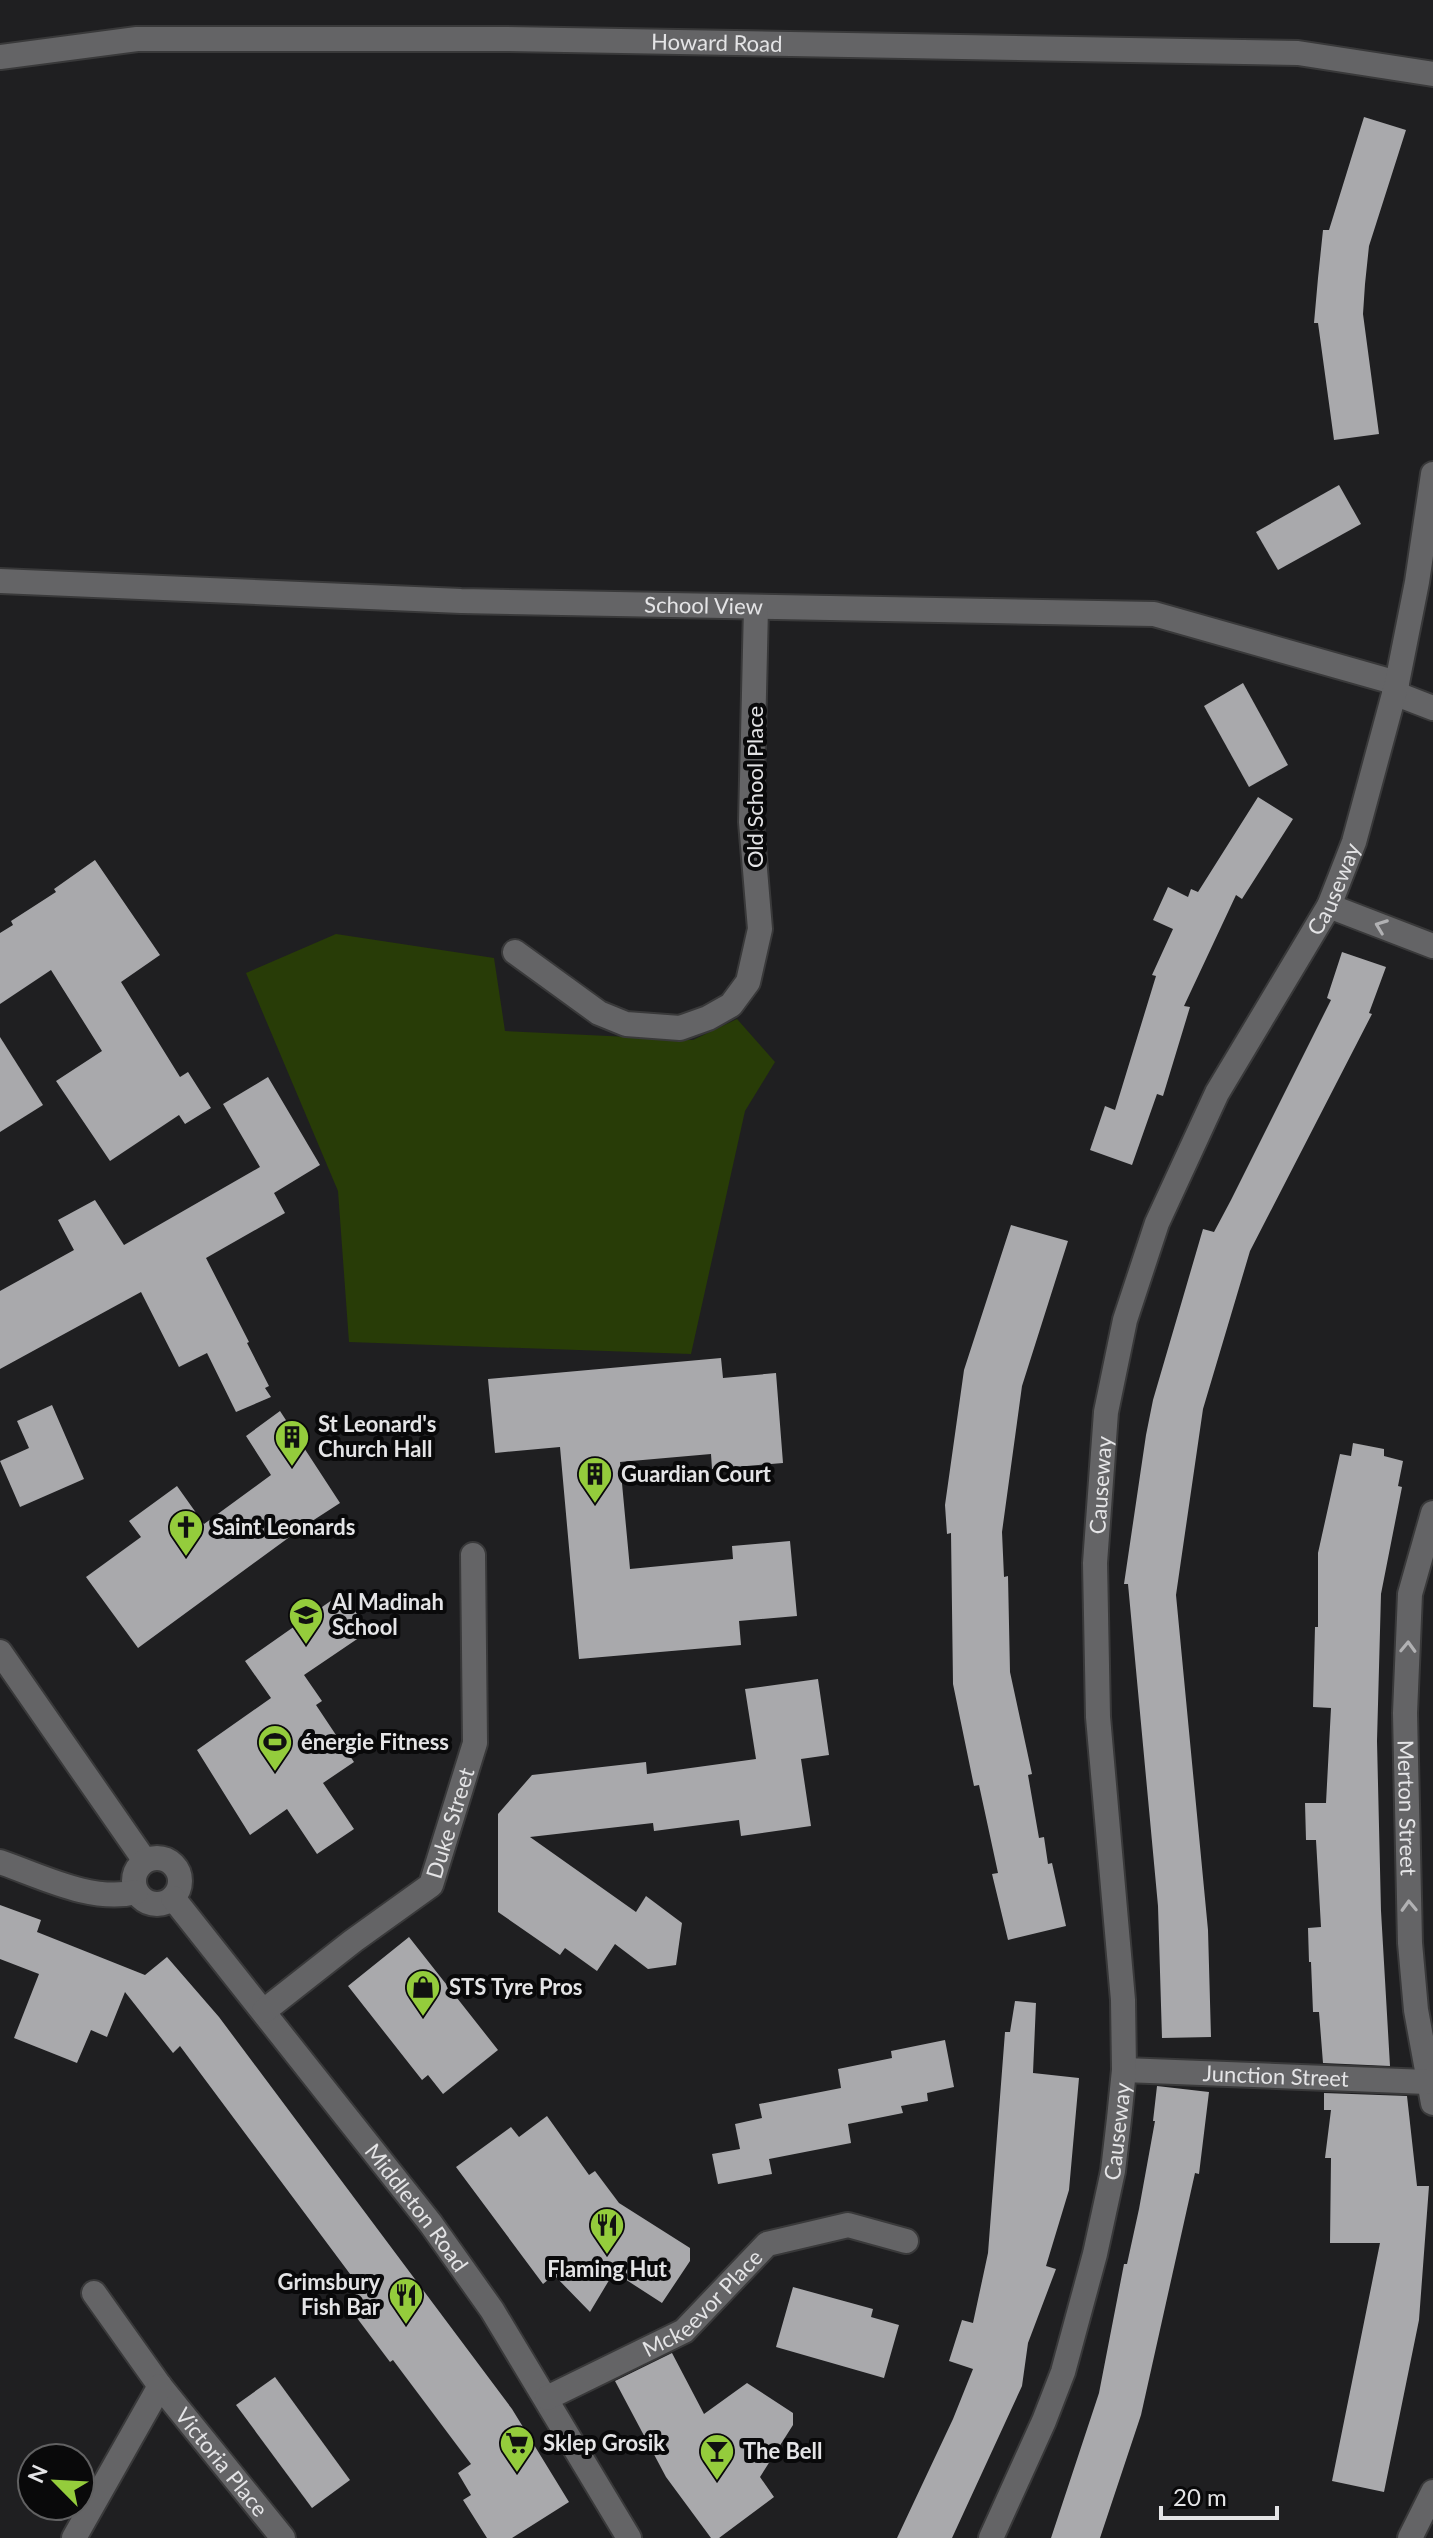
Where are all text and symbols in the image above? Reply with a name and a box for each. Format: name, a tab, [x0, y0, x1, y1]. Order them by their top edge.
street label: Howard Road	[651, 28, 783, 57]
street label: School View	[644, 590, 763, 620]
street label: Old School Place	[741, 706, 768, 868]
street label: Causeway	[1301, 838, 1366, 940]
one-way arrow	[1375, 919, 1389, 936]
place label: St Leonard's Church Hall	[318, 1410, 436, 1462]
building icon: St Leonard's Church Hall	[273, 1418, 311, 1468]
street label: Causeway	[1083, 1435, 1117, 1535]
building icon: Guardian Court	[576, 1455, 614, 1505]
place label: Guardian Court	[621, 1460, 772, 1487]
church icon: Saint Leonards	[167, 1508, 205, 1558]
place label: Saint Leonards	[212, 1513, 355, 1540]
place label: Al Madinah School	[331, 1588, 444, 1640]
school or university icon: Al Madinah School	[287, 1596, 325, 1646]
one-way arrow	[1399, 1640, 1416, 1653]
sports icon: énergie Fitness	[256, 1723, 294, 1773]
place label: énergie Fitness	[301, 1728, 449, 1755]
street label: Merton Street	[1393, 1739, 1423, 1876]
street label: Duke Street	[420, 1764, 480, 1882]
one-way arrow	[1400, 1900, 1417, 1912]
shop icon: STS Tyre Pros	[404, 1968, 442, 2018]
place label: STS Tyre Pros	[449, 1973, 583, 2000]
street label: Junction Street	[1202, 2059, 1349, 2092]
street label: Causeway	[1097, 2081, 1136, 2183]
street label: Middleton Road	[360, 2138, 474, 2277]
restaurant icon: Flaming Hut	[588, 2206, 626, 2256]
street label: Mckeevor Place	[638, 2244, 768, 2362]
place label: Flaming Hut	[547, 2255, 668, 2282]
place label: Grimsbury Fish Bar	[278, 2268, 381, 2320]
restaurant icon: Grimsbury Fish Bar	[387, 2276, 425, 2326]
street label: Victoria Place	[170, 2402, 274, 2522]
supermarket icon: Sklep Grosik	[498, 2424, 536, 2474]
place label: Sklep Grosik	[543, 2429, 665, 2456]
bar icon: The Bell	[698, 2432, 736, 2482]
place label: The Bell	[743, 2437, 823, 2464]
north arrow	[16, 2442, 96, 2522]
text: N	[21, 2460, 53, 2487]
scale bar	[1161, 2470, 1277, 2520]
text: 20 m	[1173, 2482, 1227, 2511]

